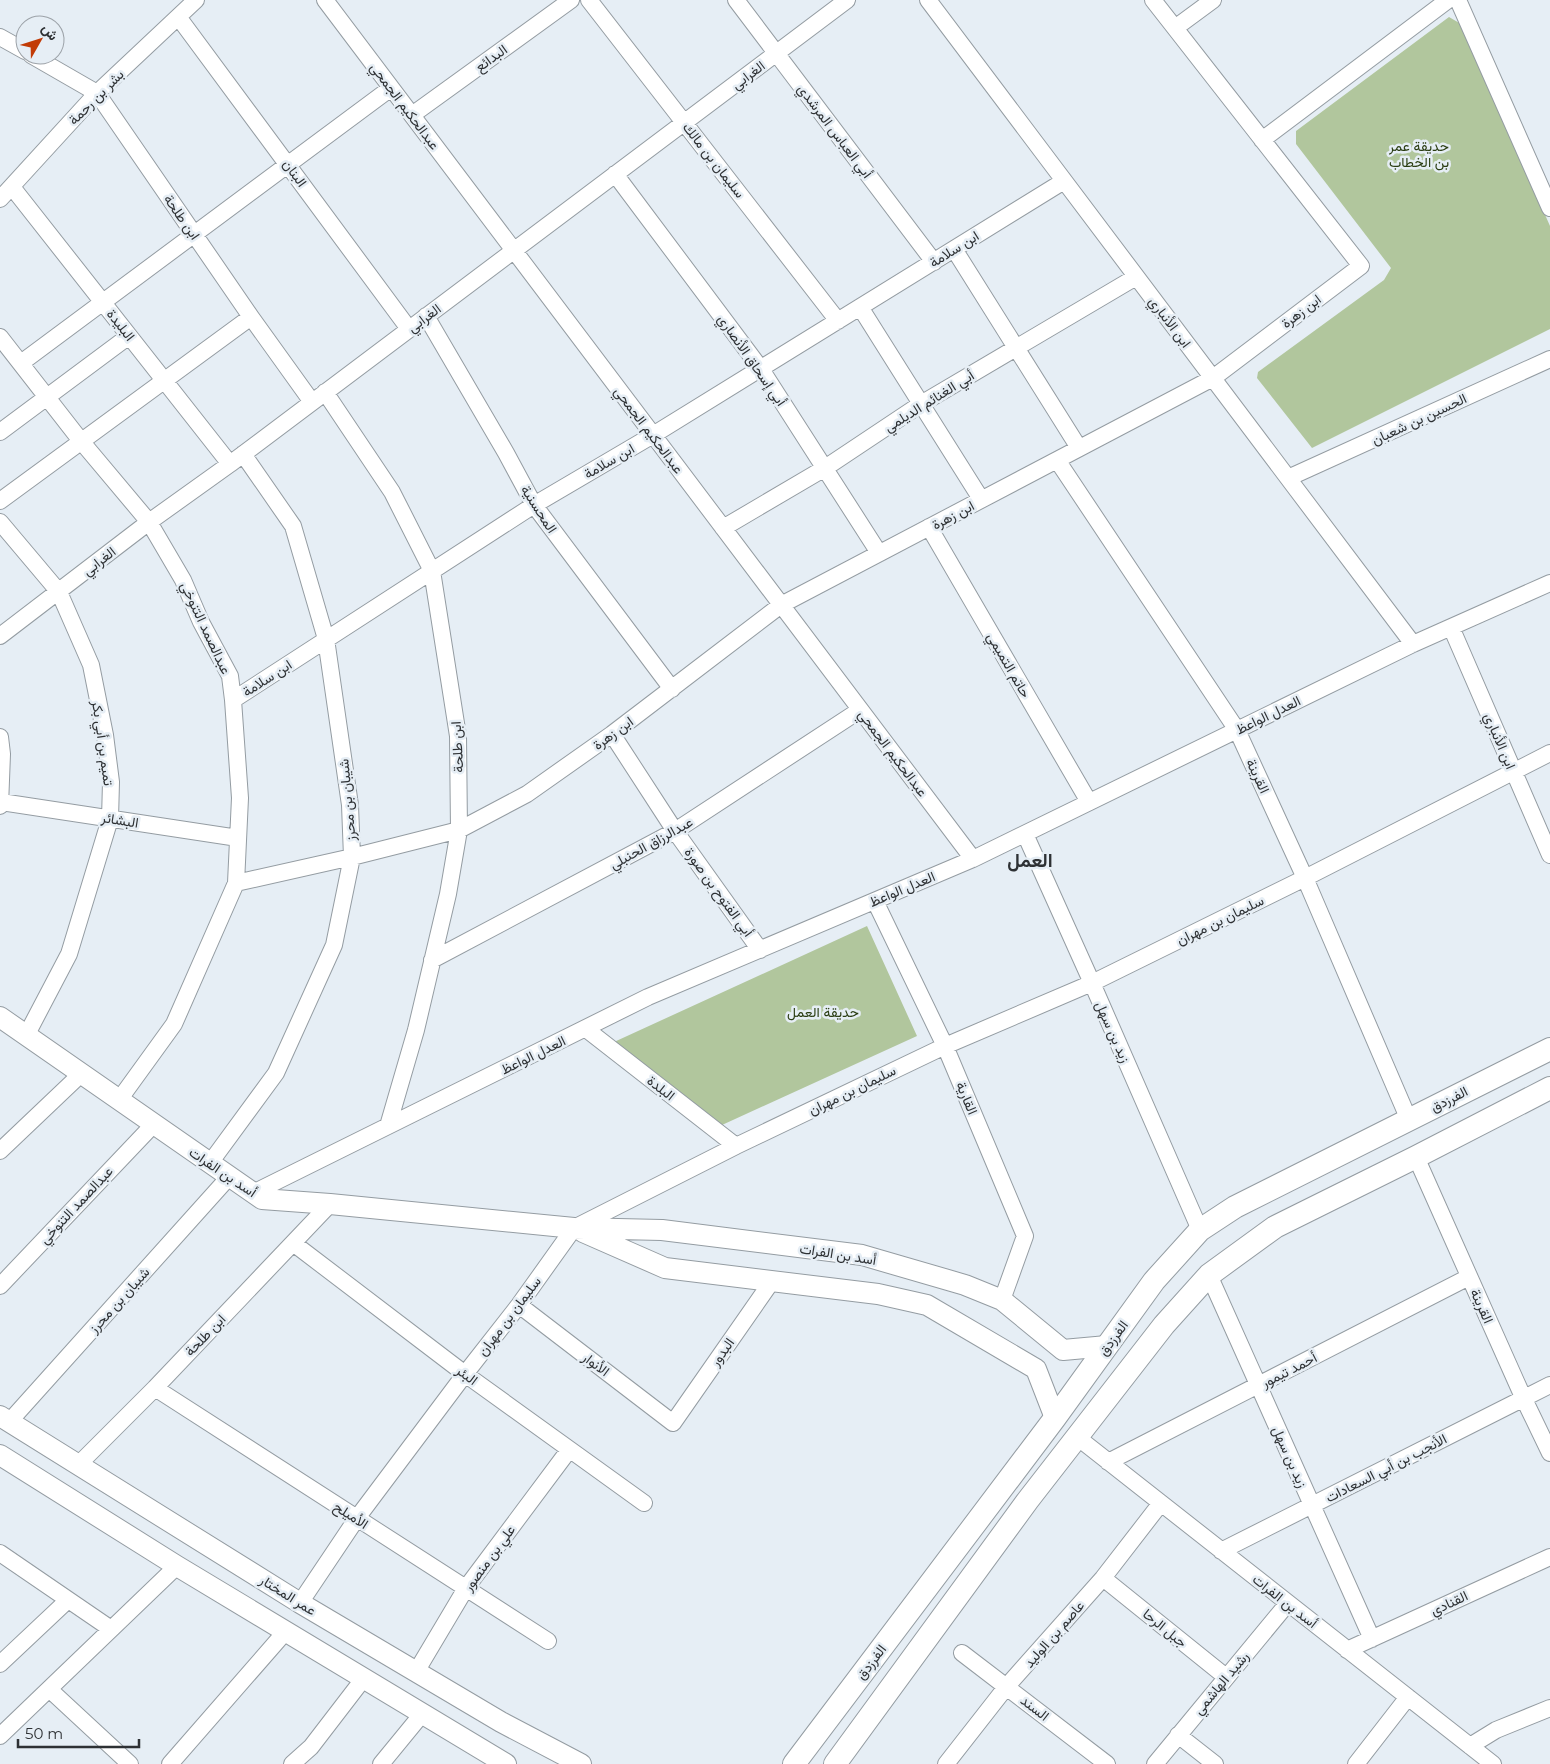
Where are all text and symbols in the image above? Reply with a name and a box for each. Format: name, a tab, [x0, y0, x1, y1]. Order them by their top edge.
north arrow	[15, 15, 65, 65]
text: ش	[38, 20, 63, 44]
street label: البدائع	[471, 40, 512, 77]
street label: الغرابي	[728, 57, 770, 96]
street label: عبدالحكيم الجمحي	[364, 59, 444, 155]
street label: بشر بن رحمة	[64, 65, 128, 129]
street label: أبي العباس المرشدي	[791, 80, 876, 184]
street label: سليمان بن مالك	[679, 119, 749, 201]
park label: حديقة عمر بن الخطاب	[1388, 137, 1449, 171]
street label: البنان	[279, 156, 311, 190]
street label: ابن طلحة	[160, 191, 204, 243]
street label: ابن سلامة	[926, 227, 982, 271]
street label: ابن زهرة	[1277, 290, 1325, 332]
street label: ابن الأنباري	[1143, 293, 1195, 353]
street label: الغرابي	[404, 300, 446, 339]
street label: البليدة	[103, 305, 139, 345]
street label: أبي إسحاق الأنصاري	[711, 311, 790, 411]
street label: أبي الغنائم الديلمي	[881, 366, 979, 438]
street label: عبدالحكيم الجمحي	[608, 383, 688, 479]
street label: الحسين بن شعبان	[1369, 389, 1469, 449]
street label: ابن سلامة	[581, 439, 637, 483]
street label: المحسنية	[517, 482, 561, 536]
street label: ابن زهرة	[929, 496, 977, 534]
street label: الغرابي	[79, 542, 121, 582]
street label: عبدالصمد التنوخي	[174, 579, 235, 678]
street label: حاتم التميمي	[980, 629, 1035, 702]
street label: ابن سلامة	[239, 655, 295, 701]
street label: العدل الواعظ	[1233, 692, 1304, 739]
street label: تميم بن أبي بكر	[85, 698, 118, 787]
street label: عبدالحكيم الجمحي	[852, 706, 932, 802]
street label: ابن الأنباري	[1477, 710, 1520, 773]
street label: ابن زهرة	[589, 712, 637, 754]
street label: ابن طلحة	[447, 721, 467, 773]
street label: القرينة	[1242, 756, 1274, 796]
street label: شيبان بن محرز	[334, 758, 360, 843]
street label: البشائر	[99, 808, 140, 832]
street label: عبدالرزاق الحنبلي	[606, 813, 697, 876]
street label: أبي الفتوح بن صورة	[678, 844, 757, 942]
district label: العمل	[1007, 849, 1053, 872]
street label: العدل الواعظ	[866, 867, 938, 912]
street label: سليمان بن مهران	[1173, 891, 1267, 949]
street label: زيد بن سهل	[1091, 998, 1135, 1066]
park label: حديقة العمل	[787, 1003, 859, 1021]
street label: العدل الواعظ	[498, 1032, 569, 1079]
street label: سليمان بن مهران	[805, 1061, 899, 1119]
street label: البلدة	[643, 1071, 679, 1105]
street label: القارية	[952, 1079, 982, 1117]
street label: الفرزدق	[1427, 1082, 1471, 1116]
street label: أسد بن الفرات	[186, 1143, 260, 1201]
street label: عبدالصمد التنوخي	[35, 1162, 119, 1250]
street label: أسد بن الفرات	[798, 1239, 878, 1269]
street label: شيبان بن محرز	[84, 1263, 153, 1337]
street label: سليمان بن مهران	[473, 1273, 545, 1359]
street label: القرينة	[1466, 1286, 1498, 1326]
street label: ابن طلحة	[181, 1310, 229, 1360]
street label: الفرزدق	[1094, 1317, 1132, 1359]
street label: البدور	[705, 1334, 738, 1371]
street label: الأنوار	[578, 1347, 613, 1380]
street label: أحمد تيمور	[1257, 1348, 1320, 1392]
street label: البئر	[452, 1360, 481, 1389]
street label: زيد بن سهل	[1268, 1423, 1312, 1491]
street label: الأنجب بن أبي السعادات	[1322, 1430, 1451, 1509]
street label: الأميلح	[329, 1497, 372, 1535]
street label: علي بن منصور	[458, 1521, 522, 1597]
street label: عمر المختار	[256, 1570, 320, 1619]
street label: أسد بن الفرات	[1249, 1570, 1321, 1632]
street label: القنادي	[1427, 1587, 1472, 1622]
street label: عاصم بن الوليد	[1020, 1597, 1088, 1671]
street label: جبل الرحا	[1139, 1605, 1191, 1651]
street label: الفرزدق	[852, 1641, 890, 1683]
street label: رشيد الهاشمي	[1189, 1647, 1255, 1720]
street label: السند	[1017, 1691, 1053, 1725]
scale bar	[18, 1716, 139, 1748]
text: 50 m	[25, 1724, 63, 1743]

